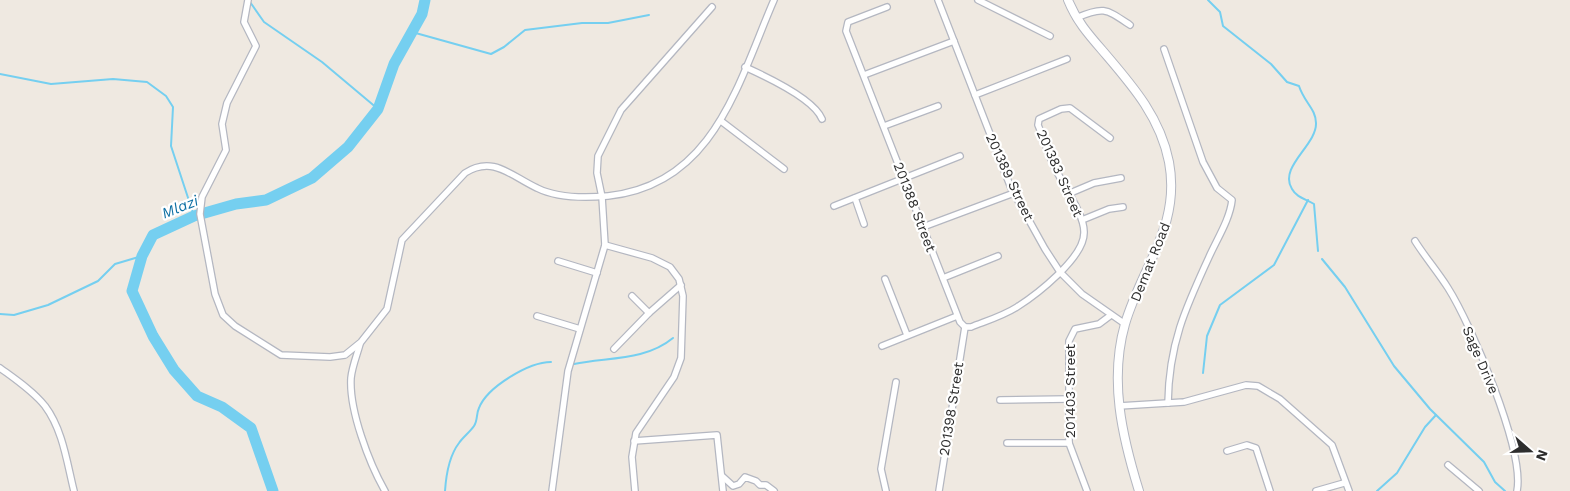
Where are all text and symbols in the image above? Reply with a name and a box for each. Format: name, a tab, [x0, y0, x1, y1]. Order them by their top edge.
street label: 201383 Street	[1034, 127, 1086, 219]
street label: 201389 Street	[983, 131, 1037, 223]
street label: 201388 Street	[891, 160, 939, 254]
water label: Mlazi	[159, 191, 202, 222]
street label: Demat Road	[1127, 220, 1173, 304]
street label: Sage Drive	[1460, 324, 1502, 396]
street label: 201403 Street	[1062, 344, 1078, 438]
street label: 201398 Street	[936, 361, 966, 457]
north arrow	[1505, 426, 1555, 476]
text: N	[1533, 448, 1552, 463]

